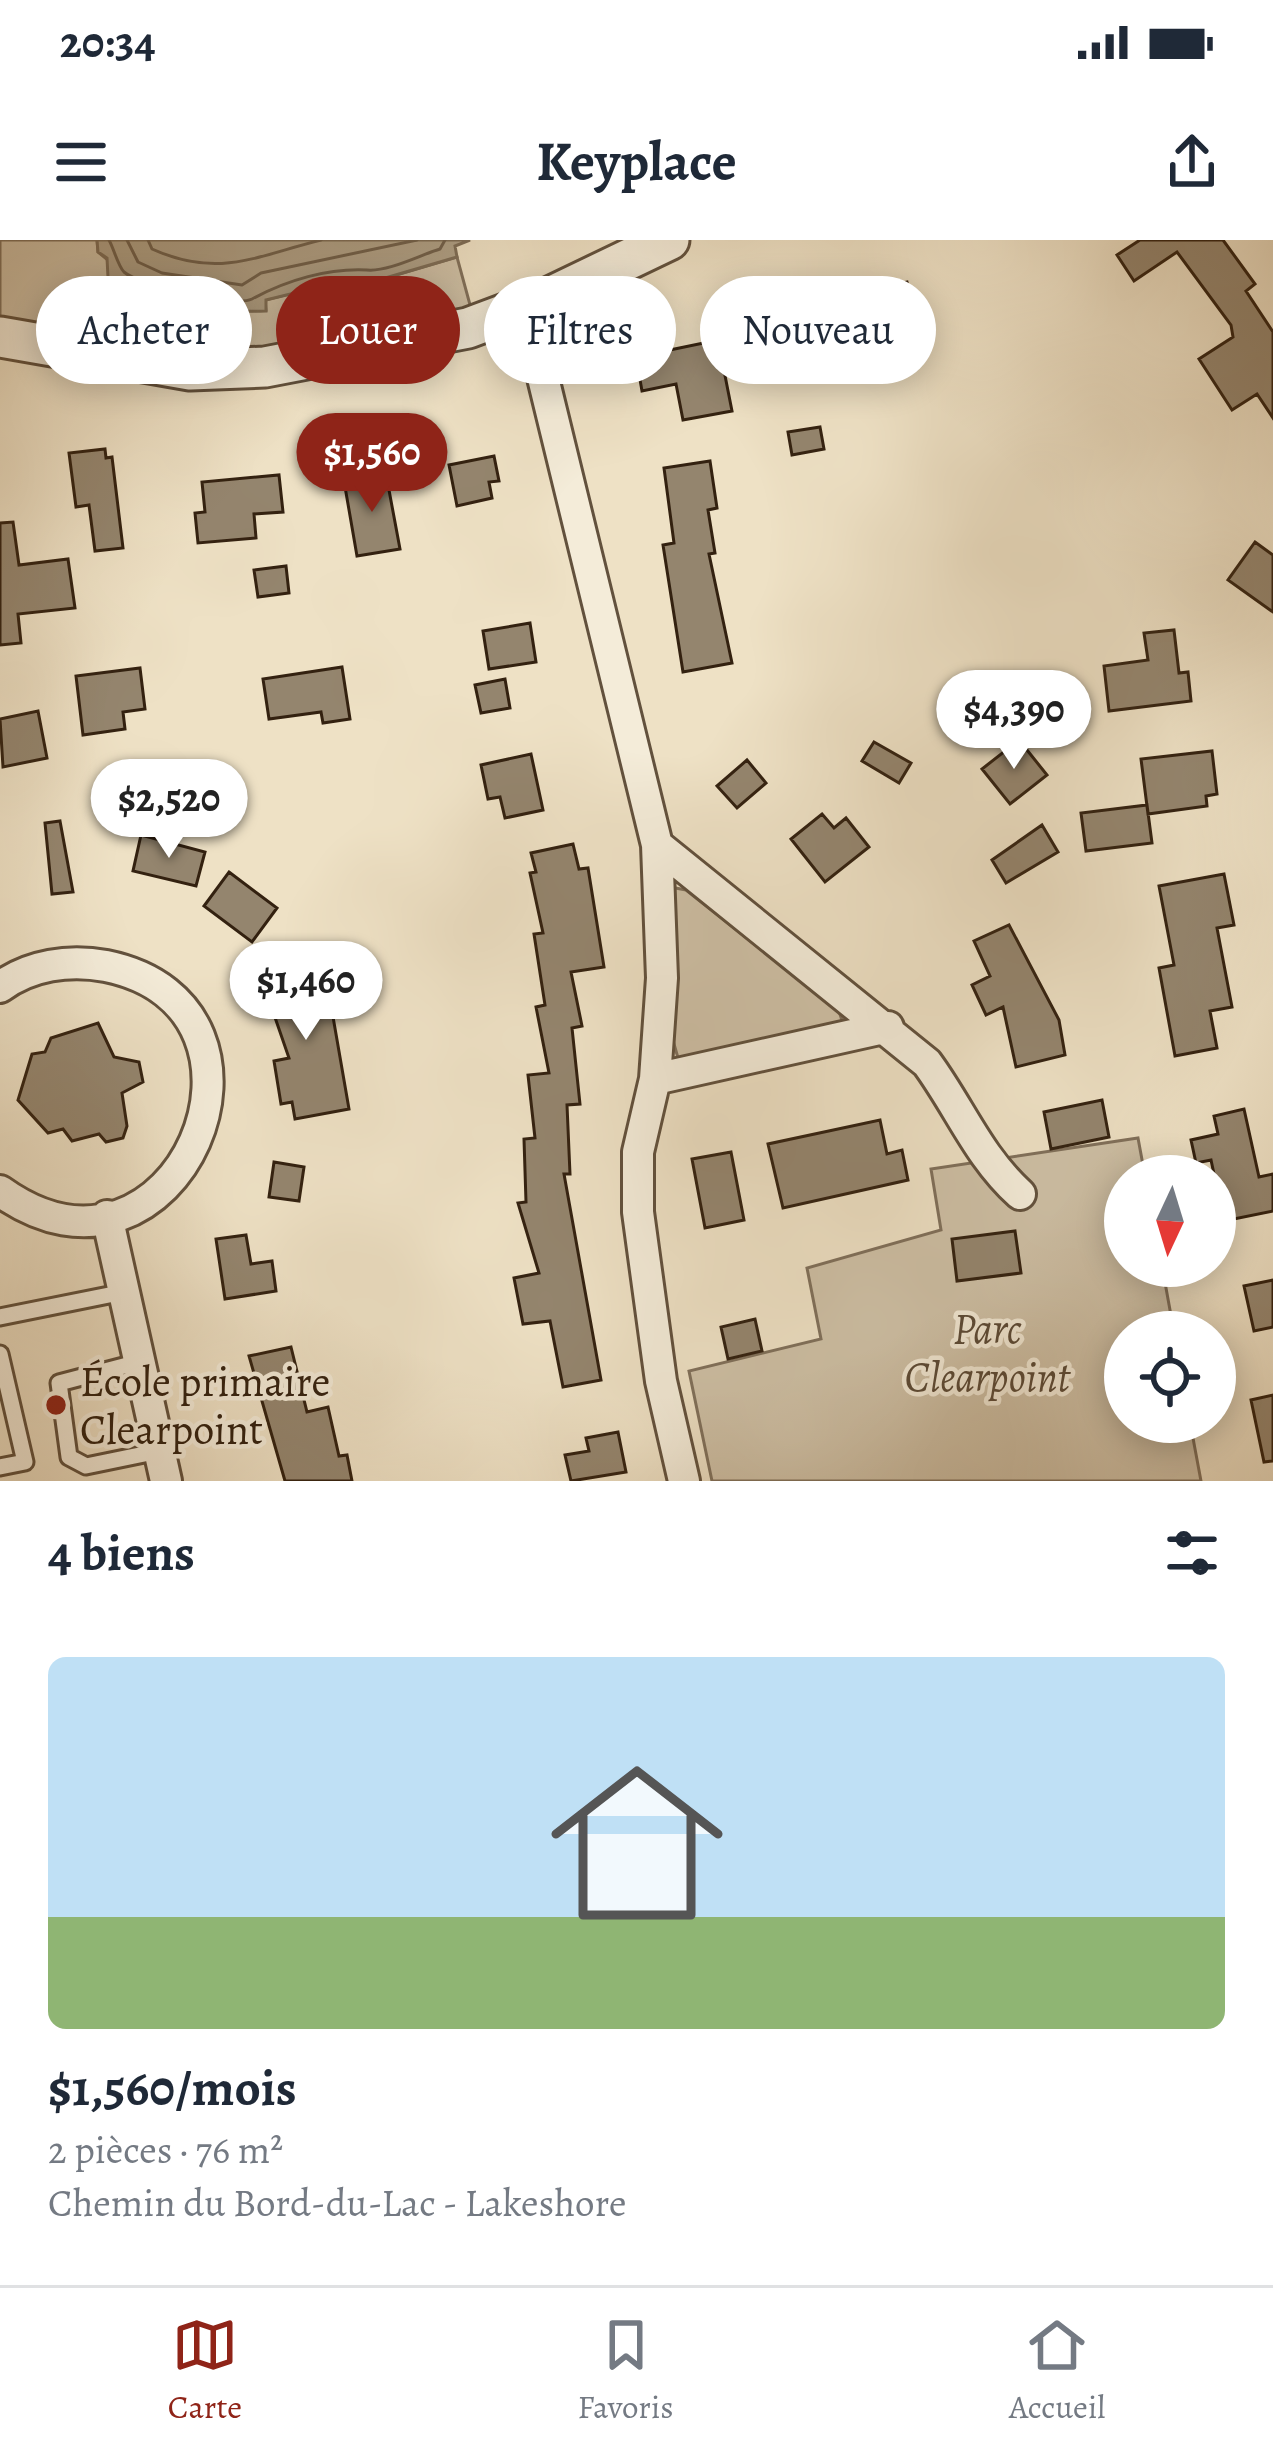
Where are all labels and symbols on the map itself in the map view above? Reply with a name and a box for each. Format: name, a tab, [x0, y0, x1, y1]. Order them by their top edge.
pin: $1,560	[274, 413, 470, 515]
pin: $4,390	[916, 670, 1112, 772]
pin: $2,520	[71, 759, 267, 861]
pin: $1,460	[208, 941, 404, 1043]
north arrow	[1104, 1155, 1236, 1287]
park label: Parc Clearpoint	[904, 1300, 1072, 1405]
place label: École primaire Clearpoint	[80, 1353, 330, 1458]
marker: École primaire Clearpoint	[43, 1392, 69, 1418]

